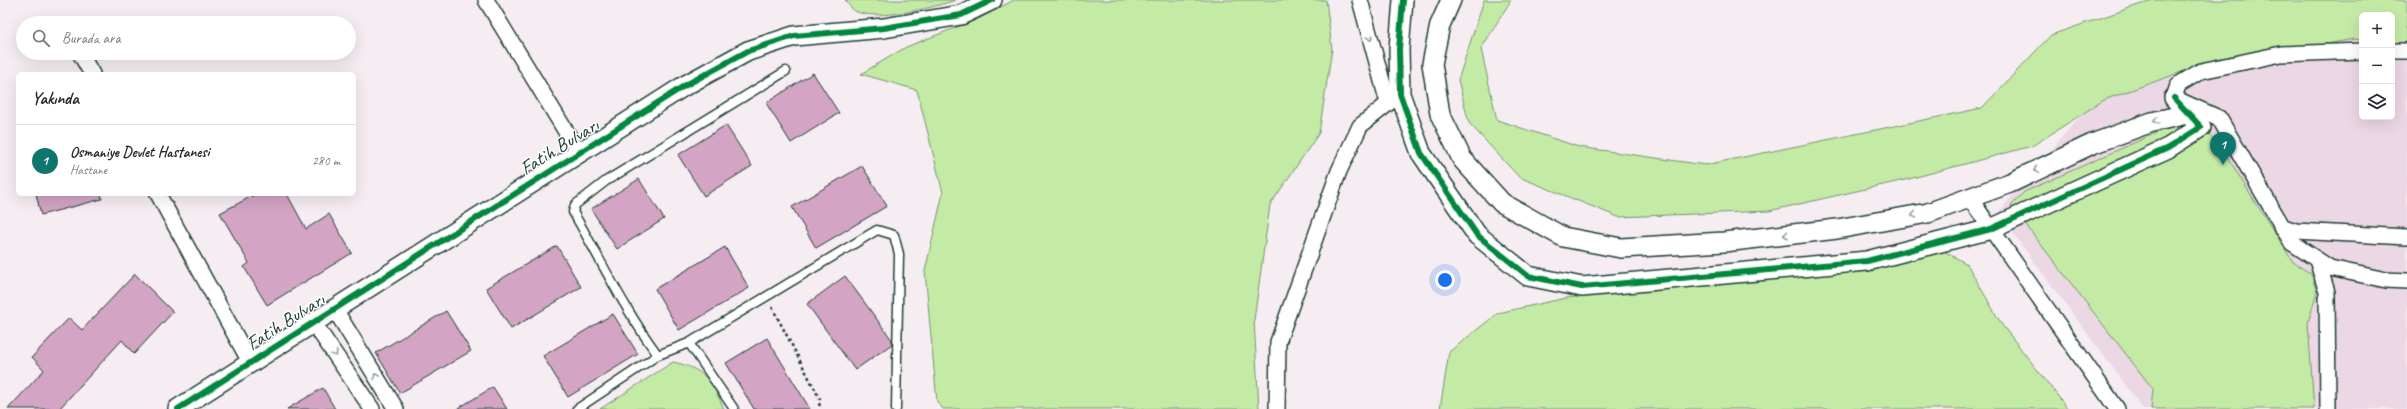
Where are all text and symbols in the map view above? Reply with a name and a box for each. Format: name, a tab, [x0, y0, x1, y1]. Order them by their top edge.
map controls	[2359, 12, 2395, 120]
button: +	[2359, 12, 2395, 48]
search box	[16, 16, 356, 60]
icon: search	[30, 27, 52, 49]
text: Burada ara	[62, 29, 120, 48]
one-way arrow	[1365, 34, 1374, 41]
button: −	[2359, 48, 2395, 84]
button: layers	[2359, 84, 2395, 120]
text: Yakında	[32, 88, 79, 109]
street label: Fatih Bulvarı	[515, 112, 605, 181]
one-way arrow	[2153, 116, 2160, 125]
pin: 1	[2210, 132, 2236, 165]
text: Osmaniye Devlet Hastanesi	[70, 143, 210, 162]
text: 1	[42, 153, 48, 169]
text: 280 m	[312, 153, 340, 169]
text: Hastane	[70, 162, 107, 178]
one-way arrow	[2033, 166, 2040, 174]
one-way arrow	[1911, 211, 1917, 219]
one-way arrow	[1783, 230, 1789, 239]
your location	[1435, 270, 1455, 290]
street label: Fatih Bulvarı	[241, 286, 330, 356]
one-way arrow	[330, 350, 337, 357]
one-way arrow	[373, 373, 380, 380]

